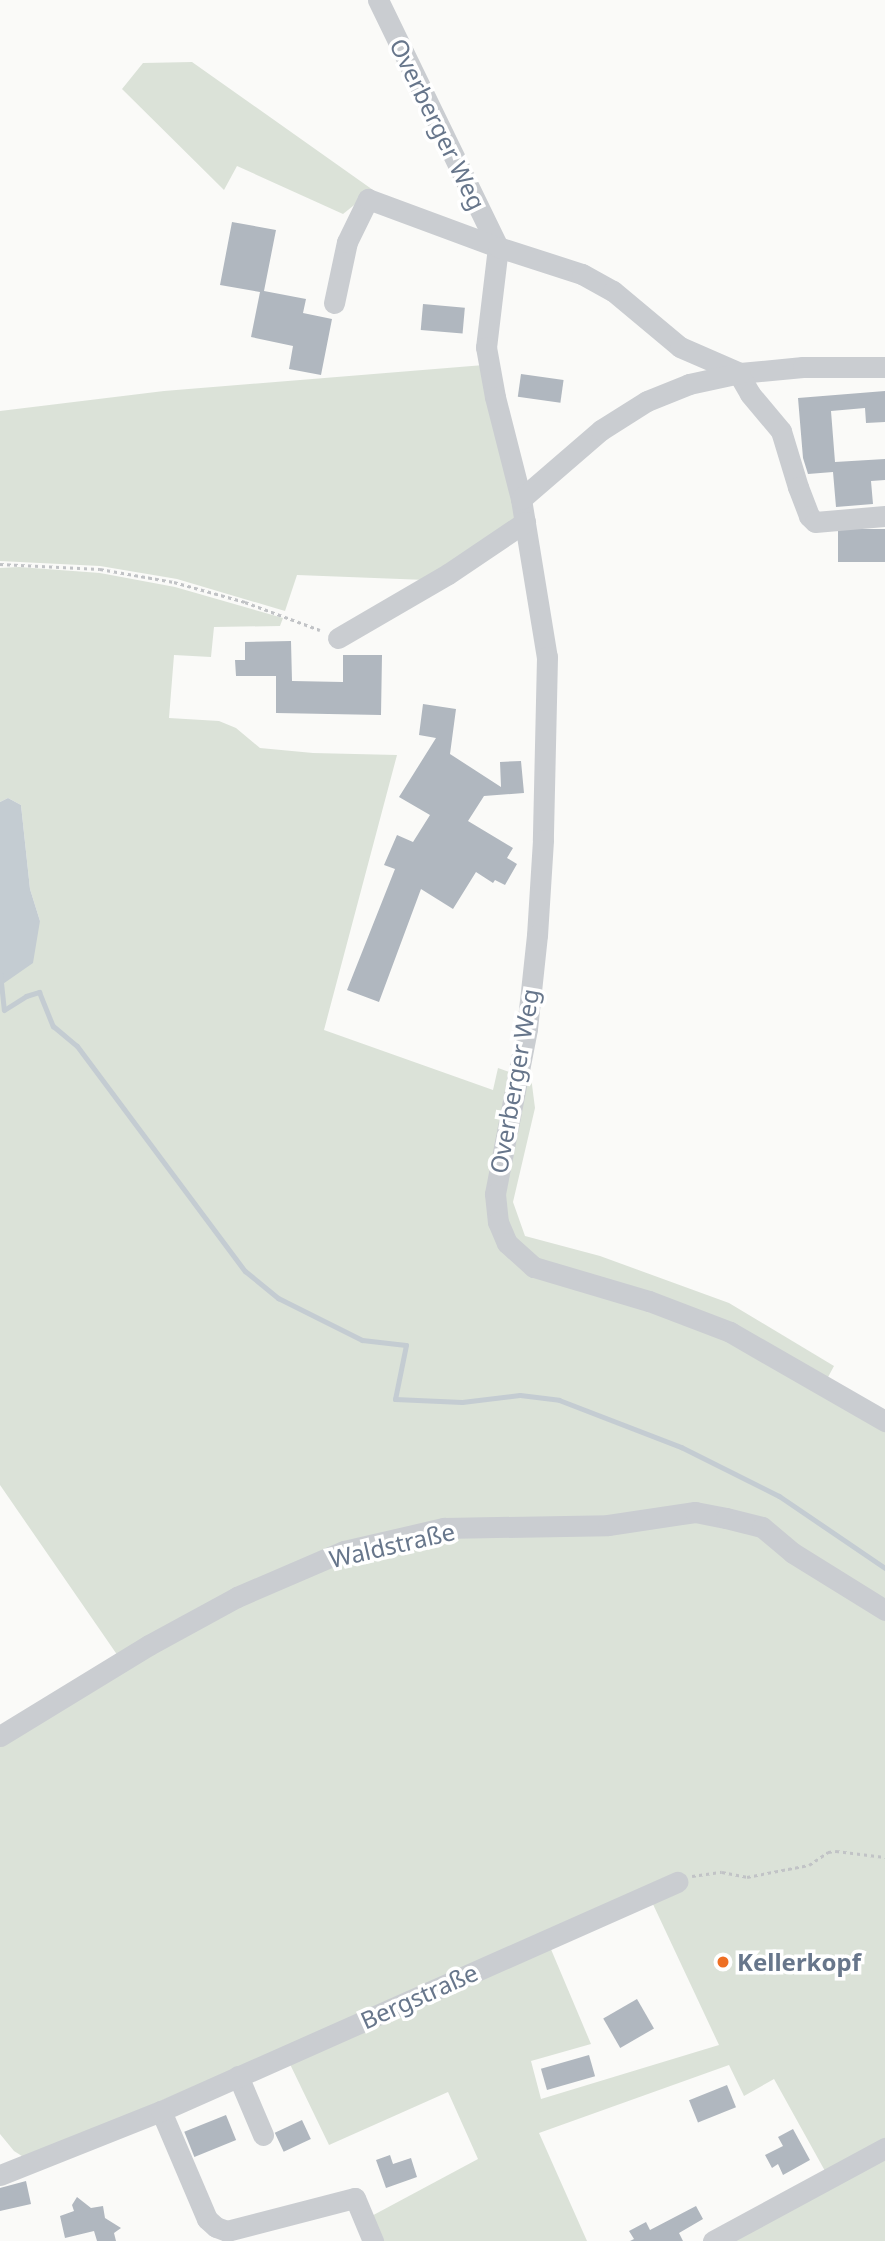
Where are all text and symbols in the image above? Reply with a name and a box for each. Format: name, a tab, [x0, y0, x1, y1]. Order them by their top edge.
street label: Overberger Weg	[384, 34, 492, 214]
street label: Overberger Weg	[484, 986, 544, 1176]
street label: Waldstraße	[326, 1517, 458, 1573]
place label: Kellerkopf	[737, 1948, 861, 1976]
marker: Kellerkopf	[715, 1954, 731, 1970]
street label: Bergstraße	[356, 1957, 482, 2035]

